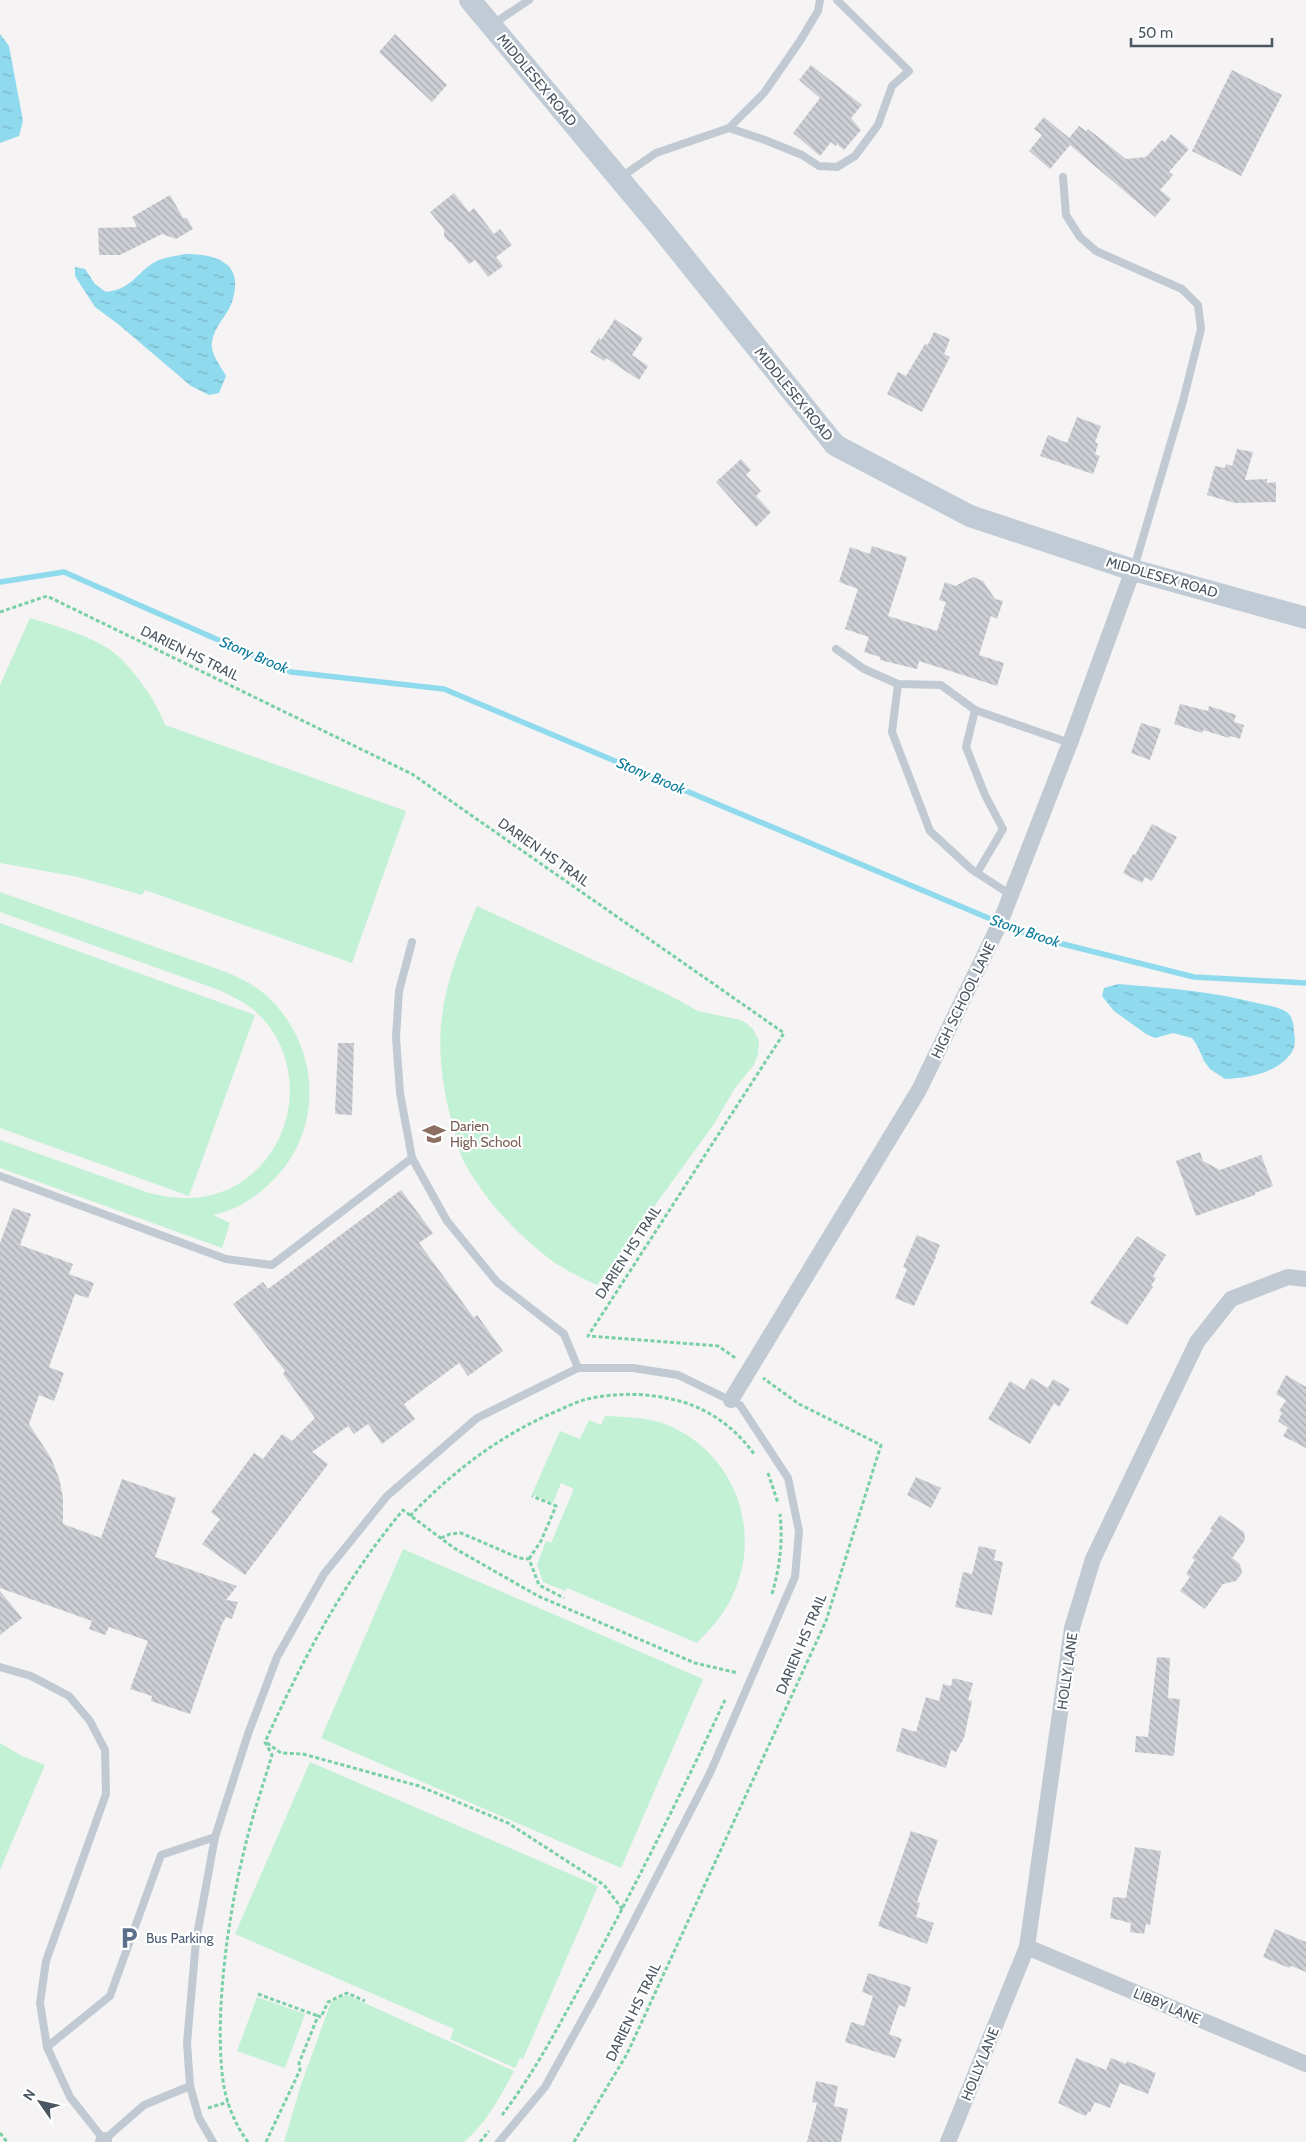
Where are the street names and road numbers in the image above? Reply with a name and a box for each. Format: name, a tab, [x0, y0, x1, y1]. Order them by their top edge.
street label: MIDDLESEX ROAD	[493, 30, 581, 130]
street label: MIDDLESEX ROAD	[751, 344, 837, 444]
street label: MIDDLESEX ROAD	[1104, 552, 1220, 602]
street label: DARIEN HS TRAIL	[138, 621, 242, 685]
street label: DARIEN HS TRAIL	[495, 814, 593, 890]
street label: HIGH SCHOOL LANE	[927, 939, 999, 1061]
street label: DARIEN HS TRAIL	[591, 1202, 665, 1302]
street label: DARIEN HS TRAIL	[772, 1591, 830, 1697]
street label: HOLLY LANE	[1053, 1631, 1081, 1711]
street label: DARIEN HS TRAIL	[601, 1960, 665, 2064]
street label: LIBBY LANE	[1131, 1984, 1204, 2028]
street label: HOLLY LANE	[957, 2024, 1003, 2103]

